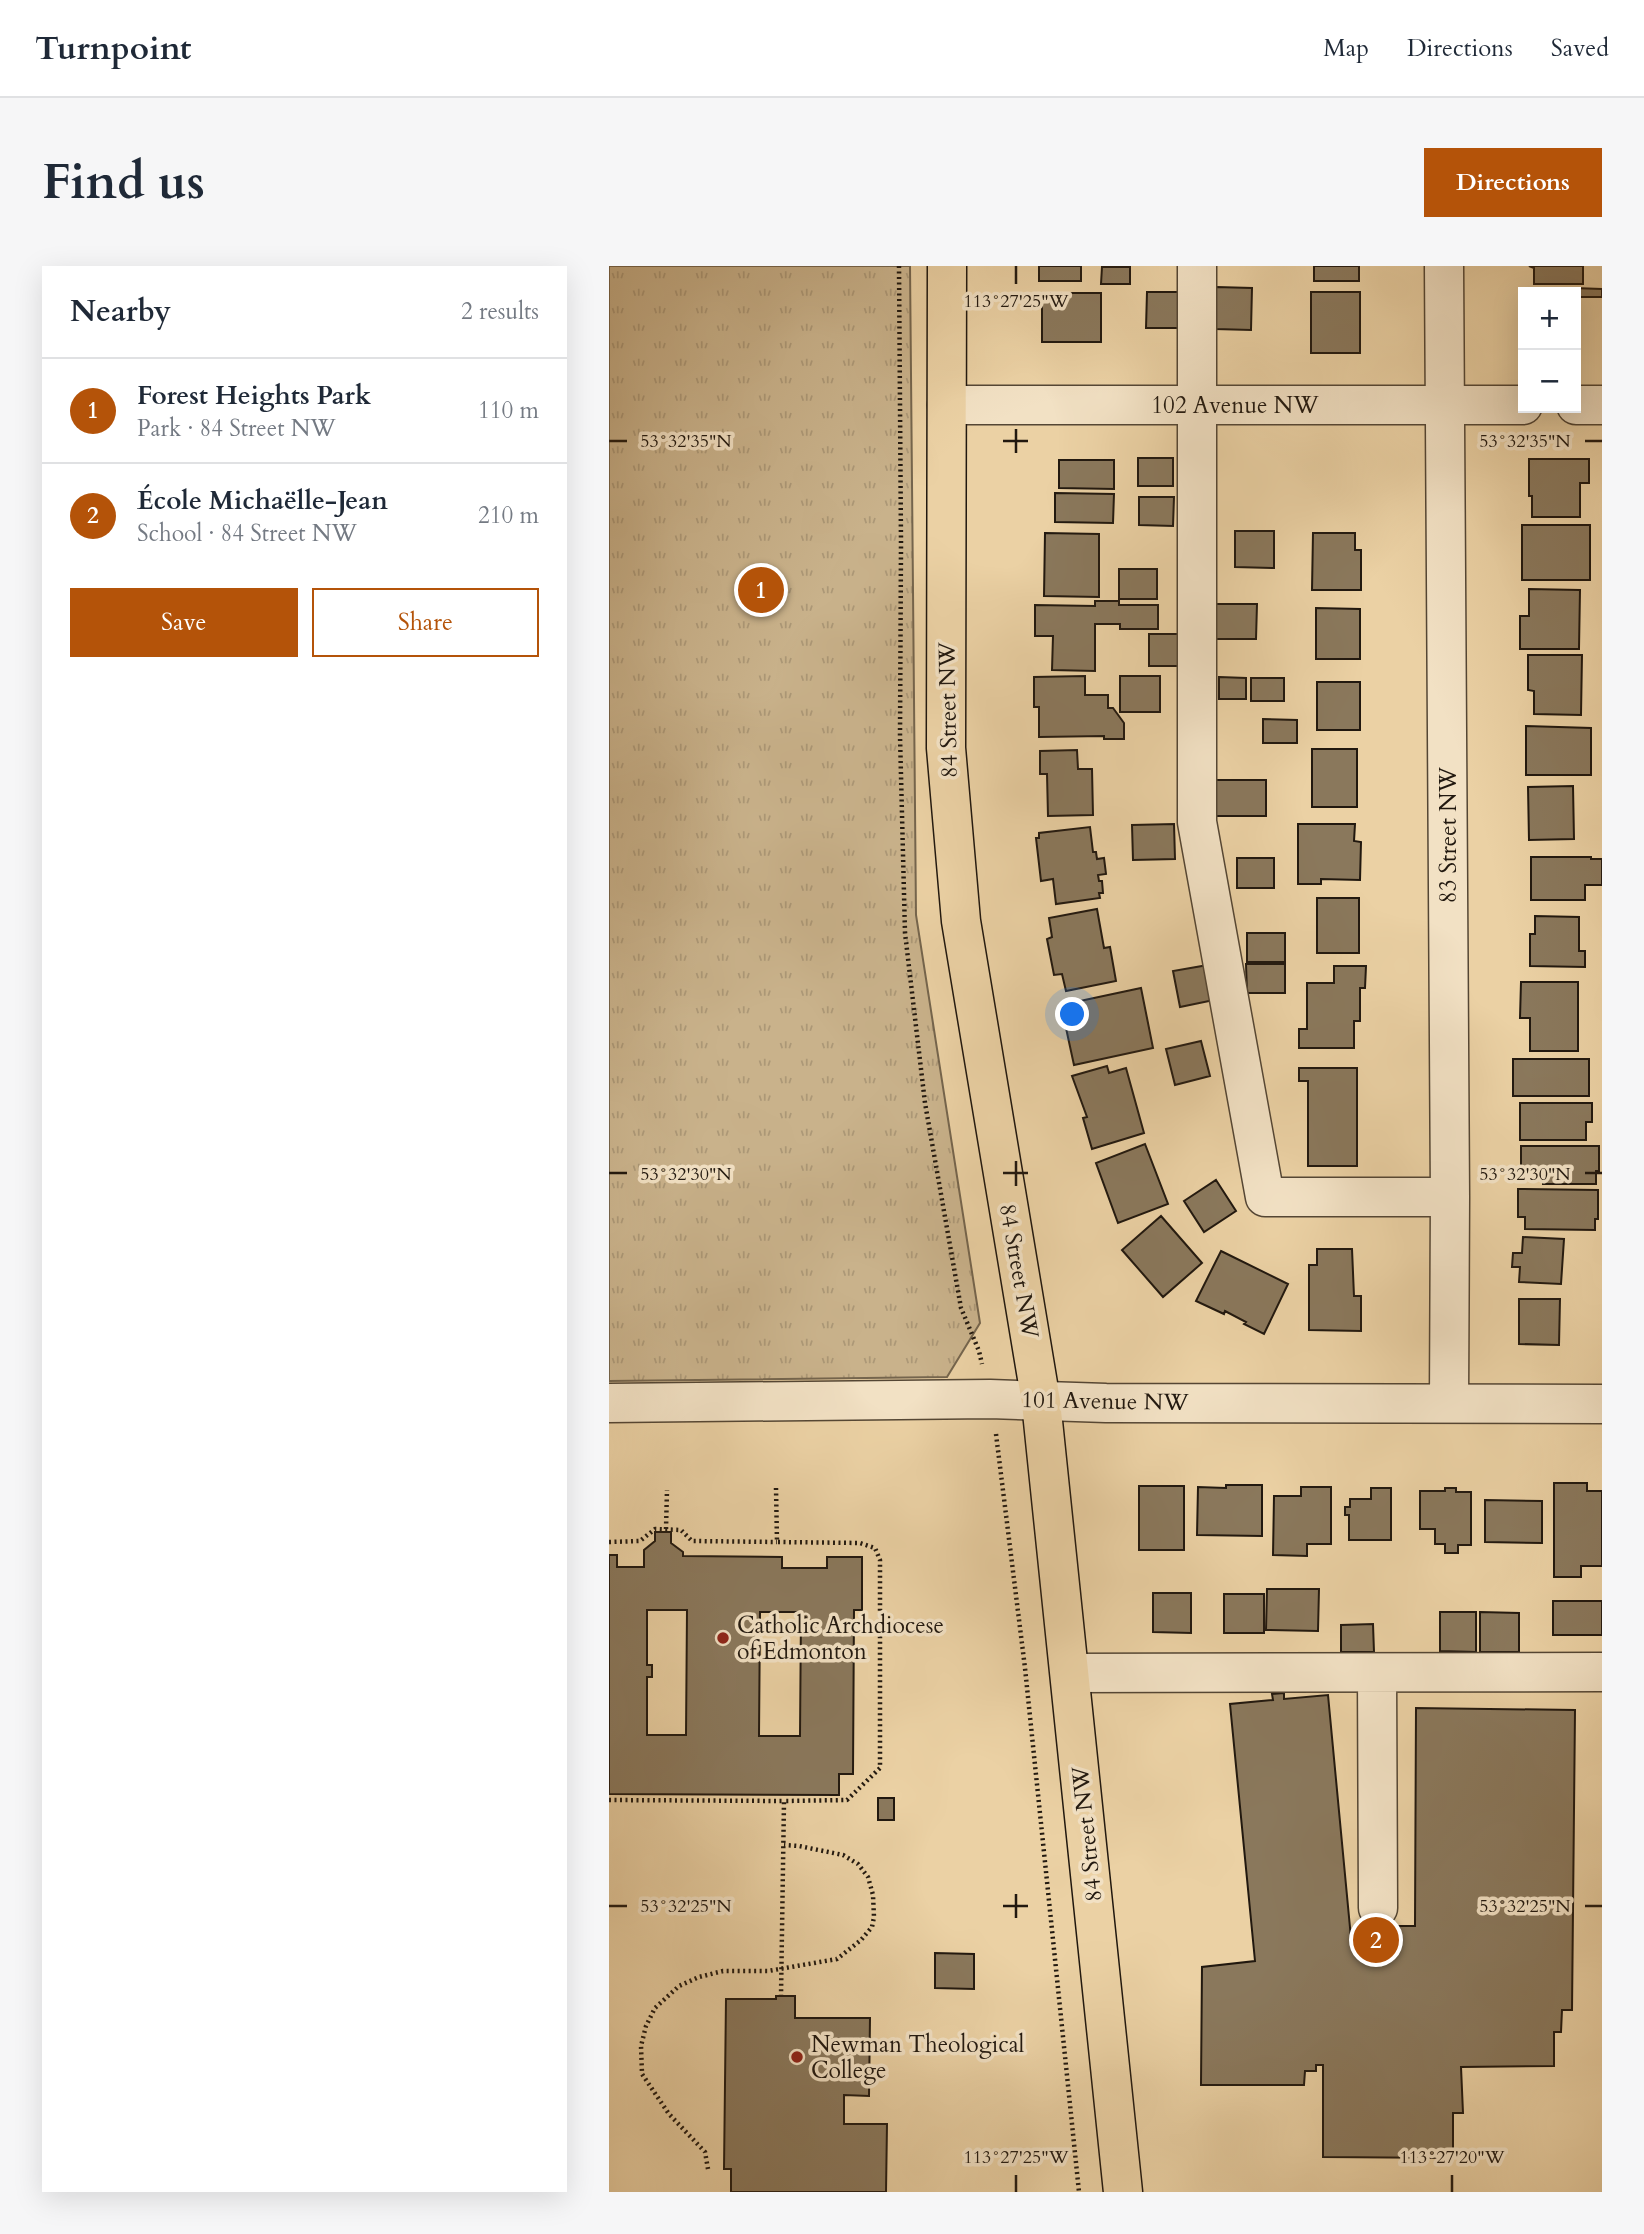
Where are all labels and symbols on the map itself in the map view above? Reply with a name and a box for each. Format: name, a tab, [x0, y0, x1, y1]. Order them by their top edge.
text: 113°27'25"W	[963, 289, 1069, 314]
street label: 102 Avenue NW	[1151, 390, 1319, 421]
text: 53°32'35"N	[640, 429, 732, 454]
text: 53°32'35"N	[1479, 429, 1571, 454]
pin: 1	[738, 564, 784, 616]
street label: 84 Street NW	[931, 641, 965, 778]
street label: 83 Street NW	[1433, 766, 1464, 903]
your location	[1055, 997, 1089, 1031]
text: 53°32'30"N	[640, 1162, 732, 1187]
text: 53°32'30"N	[1479, 1162, 1571, 1187]
street label: 84 Street NW	[992, 1201, 1046, 1341]
street label: 101 Avenue NW	[1021, 1384, 1189, 1418]
place label: Catholic Archdiocese of Edmonton	[737, 1610, 944, 1667]
marker: Catholic Archdiocese of Edmonton	[715, 1630, 731, 1646]
street label: 84 Street NW	[1064, 1764, 1110, 1903]
text: 53°32'25"N	[640, 1894, 732, 1919]
text: 53°32'25"N	[1479, 1894, 1571, 1919]
pin: 2	[1353, 1914, 1399, 1966]
place label: Newman Theological College	[811, 2029, 1025, 2086]
marker: Newman Theological College	[789, 2049, 805, 2065]
text: 113°27'25"W	[963, 2145, 1069, 2170]
text: 113°27'20"W	[1399, 2145, 1505, 2170]

